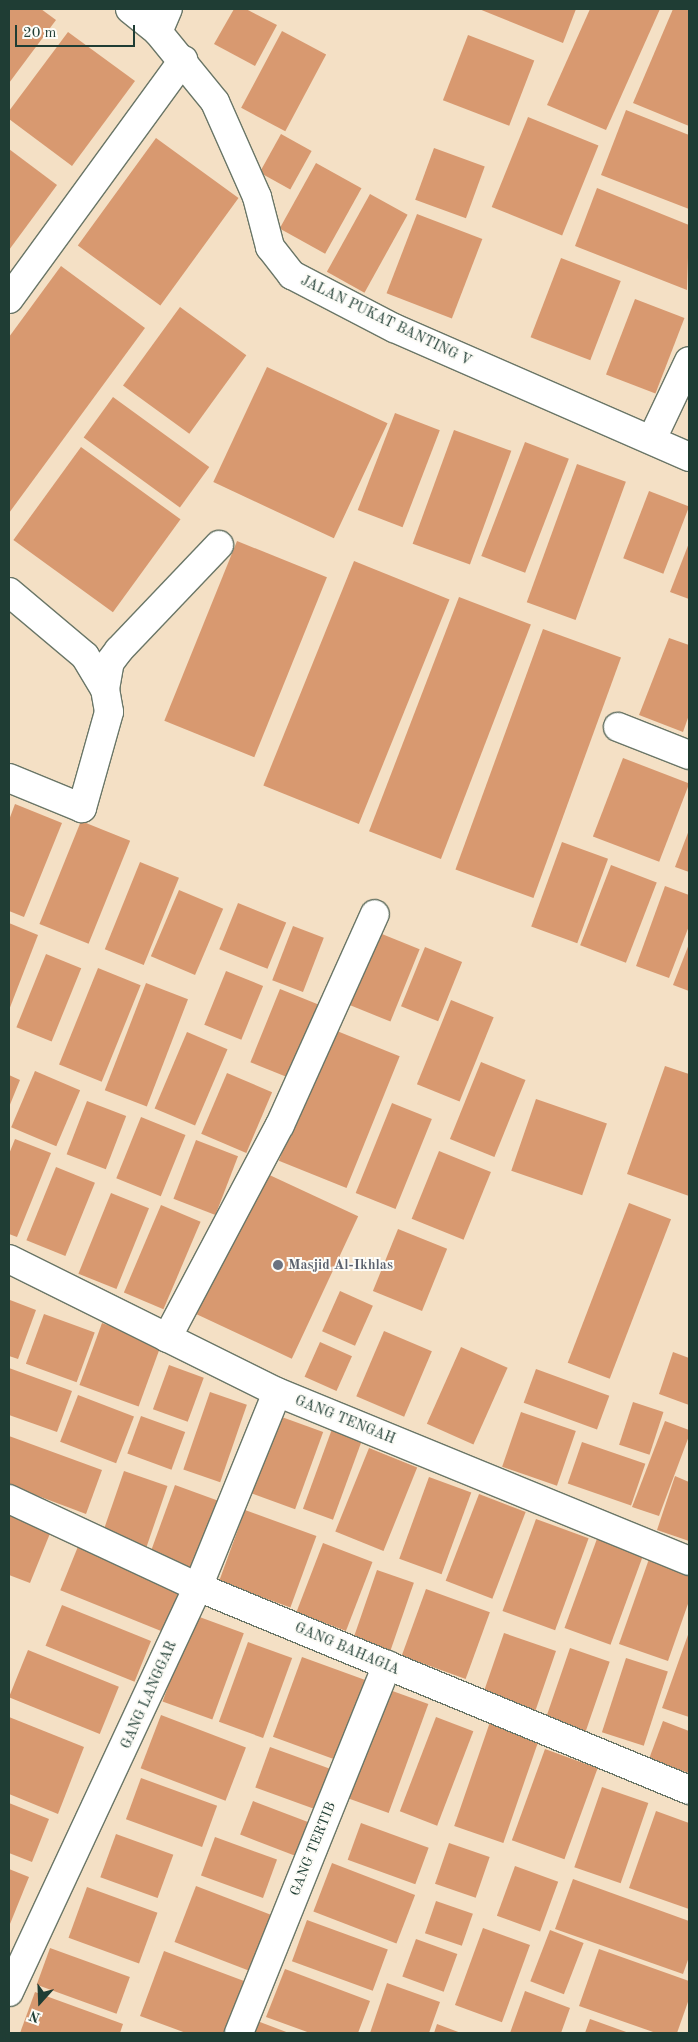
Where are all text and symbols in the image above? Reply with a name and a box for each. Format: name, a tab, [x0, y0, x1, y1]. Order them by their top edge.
scale bar	[18, 15, 138, 47]
text: 20 m	[23, 26, 57, 41]
street label: JALAN PUKAT BANTING V	[298, 272, 474, 370]
place label: Masjid Al-Ikhlas	[288, 1257, 393, 1273]
marker: Masjid Al-Ikhlas	[272, 1259, 284, 1271]
street label: GANG TENGAH	[292, 1392, 398, 1448]
street label: GANG BAHAGIA	[292, 1619, 402, 1679]
street label: GANG LANGGAR	[118, 1638, 180, 1752]
street label: GANG TERTIB	[286, 1800, 340, 1898]
north arrow	[15, 1977, 65, 2027]
text: N	[27, 2008, 42, 2025]

